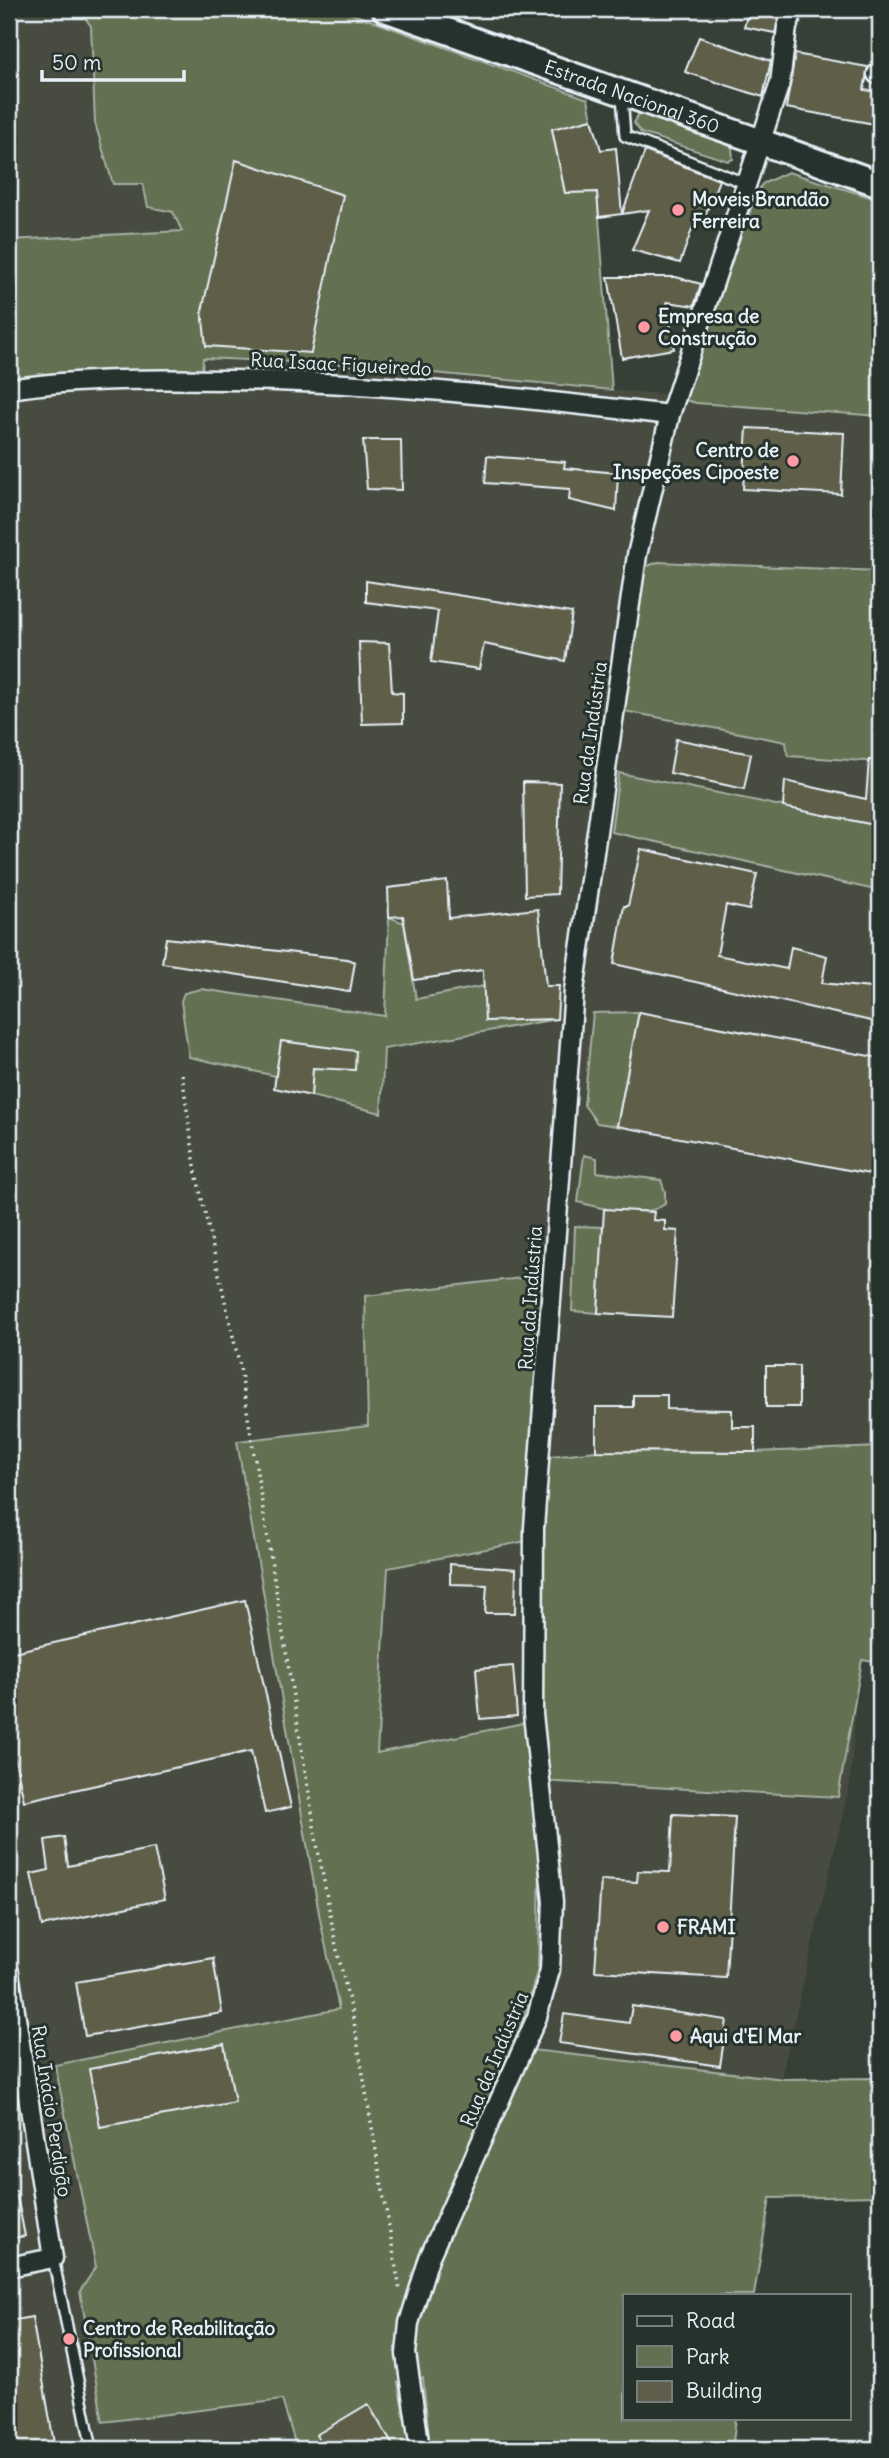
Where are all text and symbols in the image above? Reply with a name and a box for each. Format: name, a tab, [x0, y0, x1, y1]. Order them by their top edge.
scale bar	[42, 38, 184, 82]
text: 50 m	[52, 49, 101, 76]
street label: Estrada Nacional 360	[541, 54, 723, 138]
place label: Moveis Brandão Ferreira	[692, 187, 830, 233]
marker: Moveis Brandão Ferreira	[670, 202, 686, 218]
place label: Empresa de Construção	[658, 304, 759, 350]
marker: Empresa de Construção	[636, 319, 652, 335]
street label: Rua Isaac Figueiredo	[250, 347, 432, 381]
place label: Centro de Inspeções Cipoeste	[613, 438, 779, 484]
marker: Centro de Inspeções Cipoeste	[785, 453, 801, 469]
street label: Rua da Indústria	[568, 660, 612, 806]
street label: Rua da Indústria	[513, 1225, 547, 1371]
place label: FRAMI	[677, 1915, 736, 1939]
marker: FRAMI	[655, 1919, 671, 1935]
street label: Rua da Indústria	[455, 1988, 533, 2130]
street label: Rua Inácio Perdigão	[27, 2024, 77, 2198]
place label: Aqui d'El Mar	[690, 2024, 801, 2048]
marker: Aqui d'El Mar	[668, 2028, 684, 2044]
legend	[623, 2294, 850, 2420]
text: Road	[686, 2307, 735, 2334]
place label: Centro de Reabilitação Profissional	[83, 2316, 276, 2362]
marker: Centro de Reabilitação Profissional	[61, 2331, 77, 2347]
text: Park	[686, 2343, 729, 2370]
text: Building	[686, 2377, 762, 2404]

